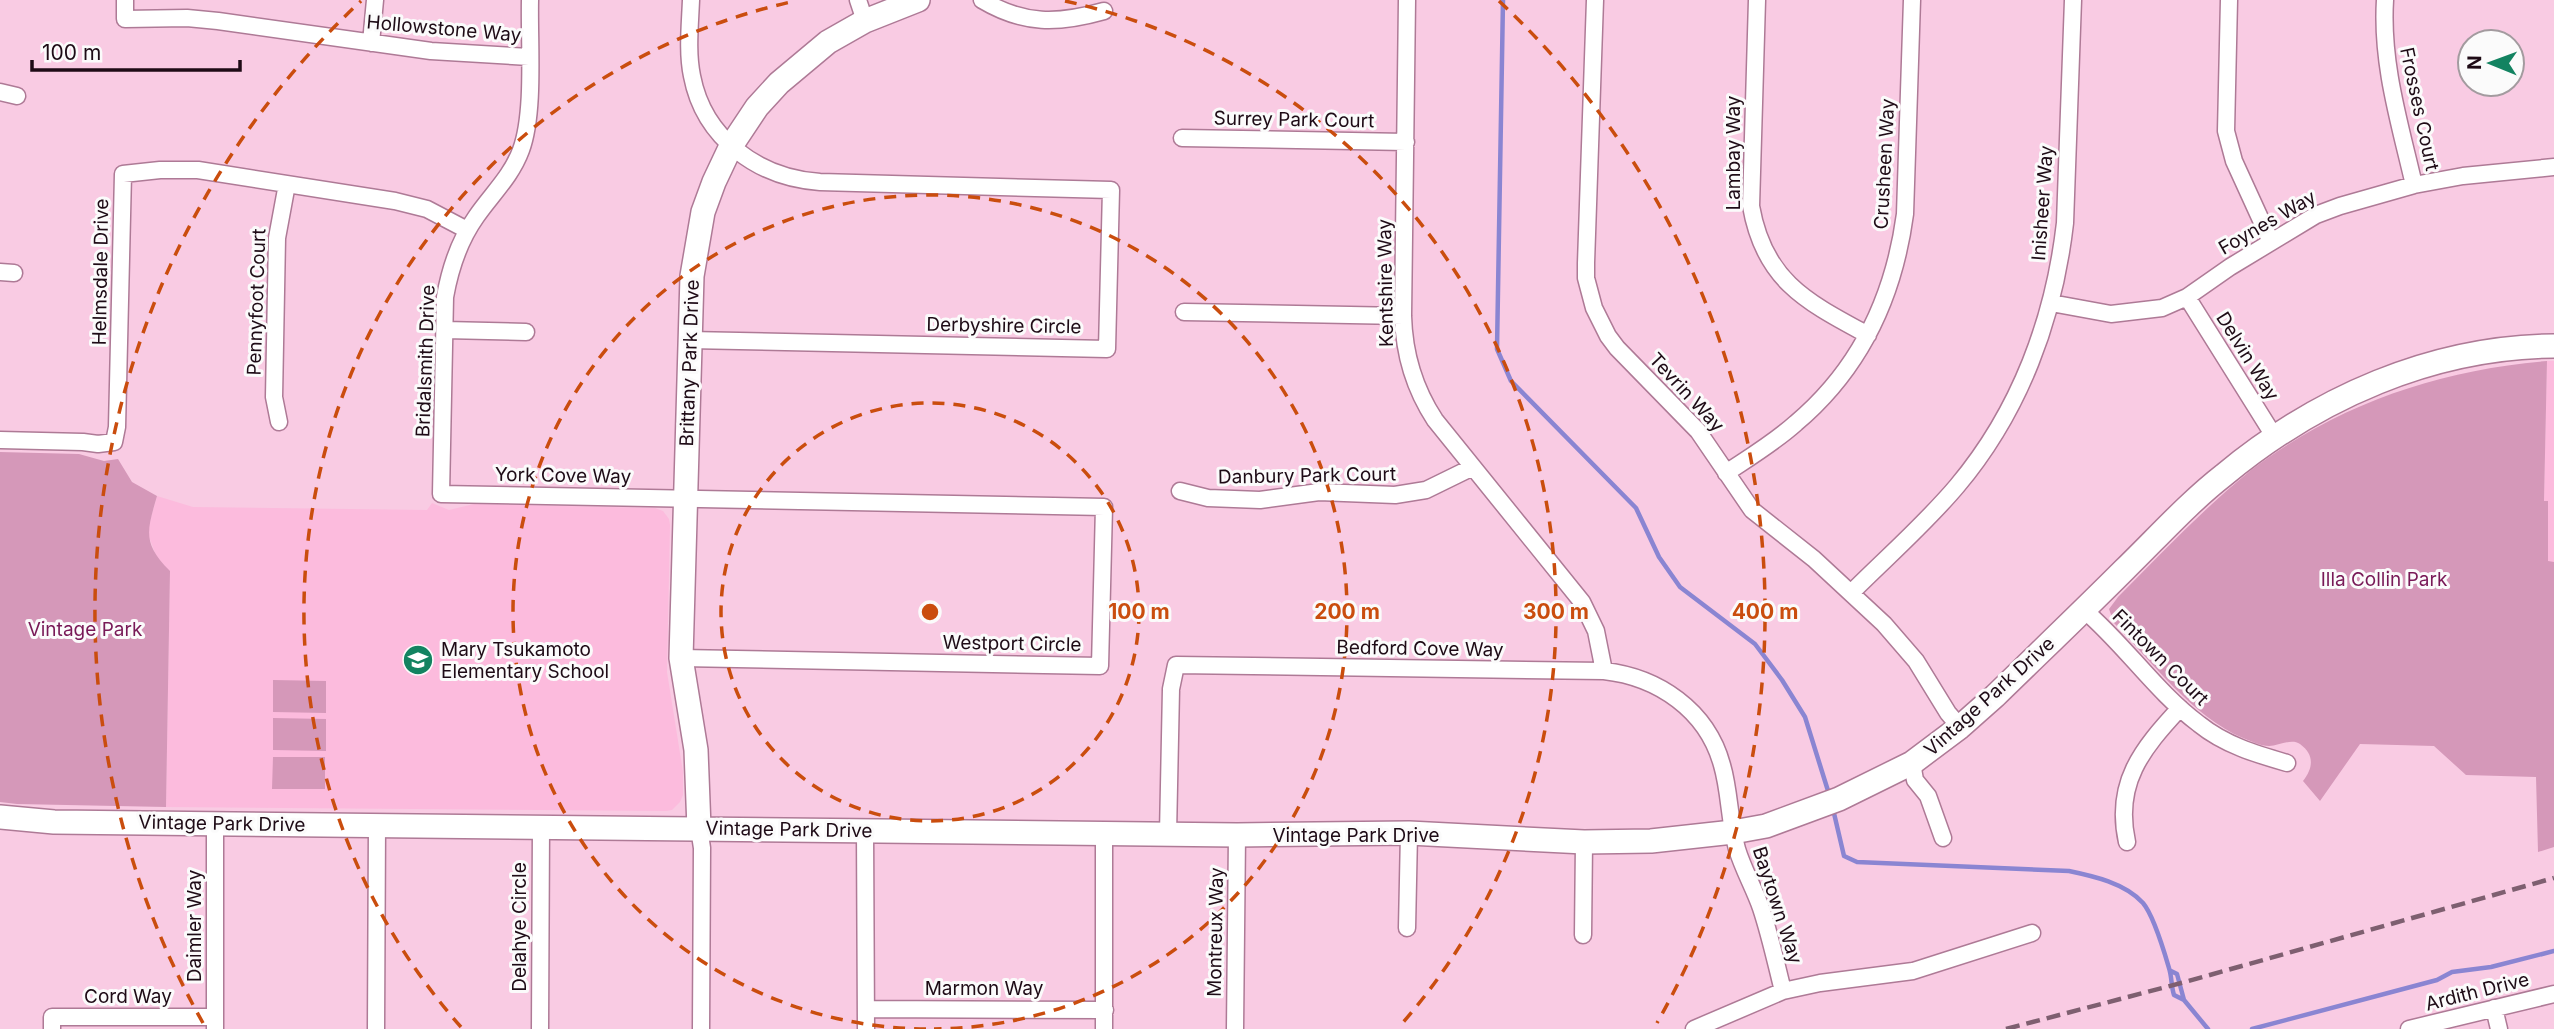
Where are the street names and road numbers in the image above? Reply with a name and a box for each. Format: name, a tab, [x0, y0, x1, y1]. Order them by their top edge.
street label: Hollowstone Way	[366, 10, 523, 47]
street label: Frosses Court	[2395, 45, 2444, 173]
street label: Lambay Way	[1722, 95, 1745, 211]
street label: Crusheen Way	[1870, 98, 1899, 230]
street label: Surrey Park Court	[1213, 107, 1375, 132]
street label: Inisheer Way	[2027, 144, 2058, 262]
street label: Foynes Way	[2214, 185, 2320, 260]
street label: Helmsdale Drive	[88, 198, 113, 346]
street label: Kentshire Way	[1373, 218, 1398, 347]
street label: Pennyfoot Court	[242, 228, 271, 376]
street label: Brittany Park Drive	[675, 279, 704, 447]
street label: Bridalsmith Drive	[411, 284, 440, 438]
street label: Delvin Way	[2211, 308, 2284, 405]
street label: Derbyshire Circle	[926, 313, 1082, 338]
street label: Tevrin Way	[1644, 348, 1729, 437]
street label: Danbury Park Court	[1218, 462, 1396, 489]
street label: York Cove Way	[495, 463, 632, 488]
street label: Fintown Court	[2108, 605, 2213, 710]
street label: Westport Circle	[942, 631, 1082, 656]
street label: Vintage Park Drive	[1920, 632, 2059, 761]
street label: Bedford Cove Way	[1336, 636, 1504, 661]
street label: Vintage Park Drive	[138, 811, 306, 836]
street label: Vintage Park Drive	[705, 817, 873, 842]
street label: Vintage Park Drive	[1272, 824, 1440, 847]
street label: Baytown Way	[1748, 844, 1807, 967]
street label: Delahye Circle	[508, 862, 531, 992]
street label: Montreux Way	[1203, 867, 1228, 997]
street label: Daimler Way	[183, 869, 206, 982]
street label: Ardith Drive	[2423, 967, 2531, 1015]
street label: Marmon Way	[925, 977, 1044, 1000]
street label: Cord Way	[84, 985, 172, 1008]

